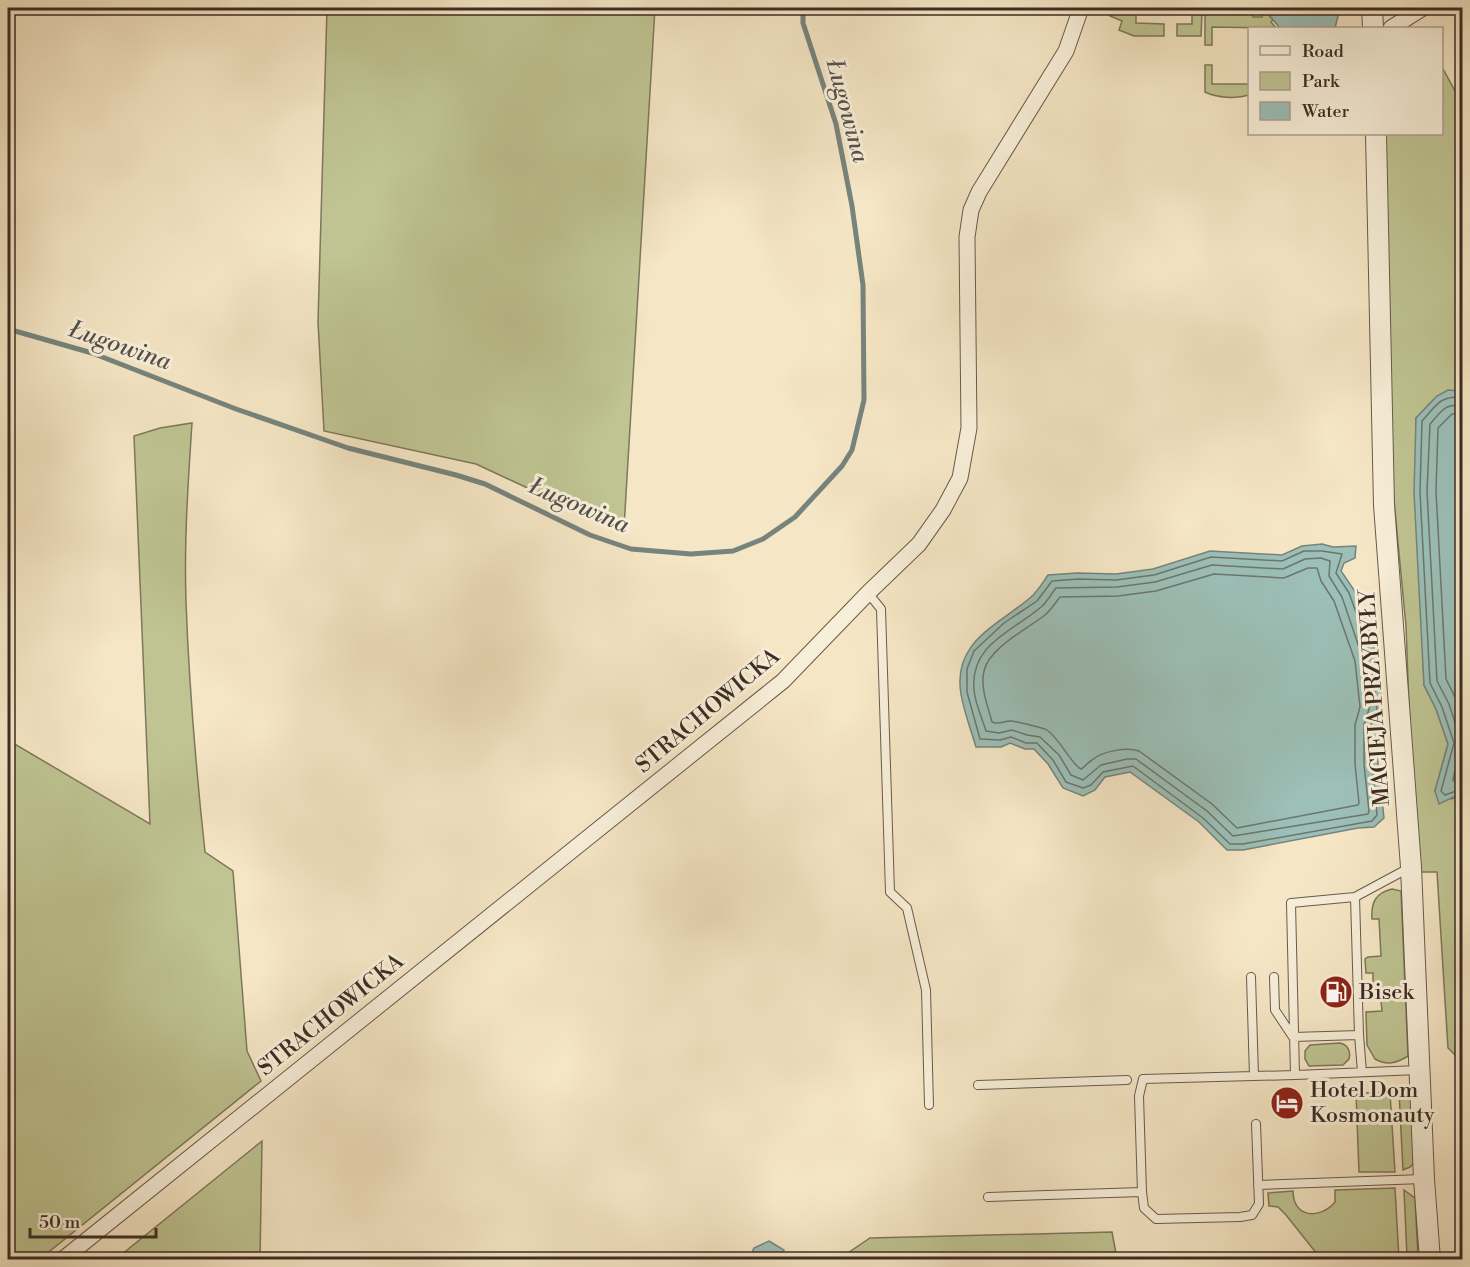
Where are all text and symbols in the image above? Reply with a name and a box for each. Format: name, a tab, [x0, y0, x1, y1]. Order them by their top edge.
legend	[1248, 27, 1443, 135]
text: Road	[1302, 40, 1345, 63]
water label: Ługowina	[819, 55, 875, 167]
text: Park	[1302, 70, 1341, 93]
text: Water	[1301, 100, 1350, 123]
water label: Ługowina	[64, 314, 176, 378]
water label: Ługowina	[524, 471, 634, 541]
street label: MACIEJA PRZYBYŁY	[1354, 587, 1396, 807]
street label: STRACHOWICKA	[630, 642, 786, 779]
street label: STRACHOWICKA	[253, 947, 410, 1082]
fuel station icon: Bisek	[1318, 974, 1354, 1010]
place label: Bisek	[1358, 979, 1415, 1006]
place label: Hotel Dom Kosmonauty	[1310, 1077, 1435, 1129]
hotel icon: Hotel Dom Kosmonauty	[1269, 1085, 1305, 1121]
scale bar	[30, 1201, 156, 1239]
text: 50 m	[39, 1211, 81, 1234]

